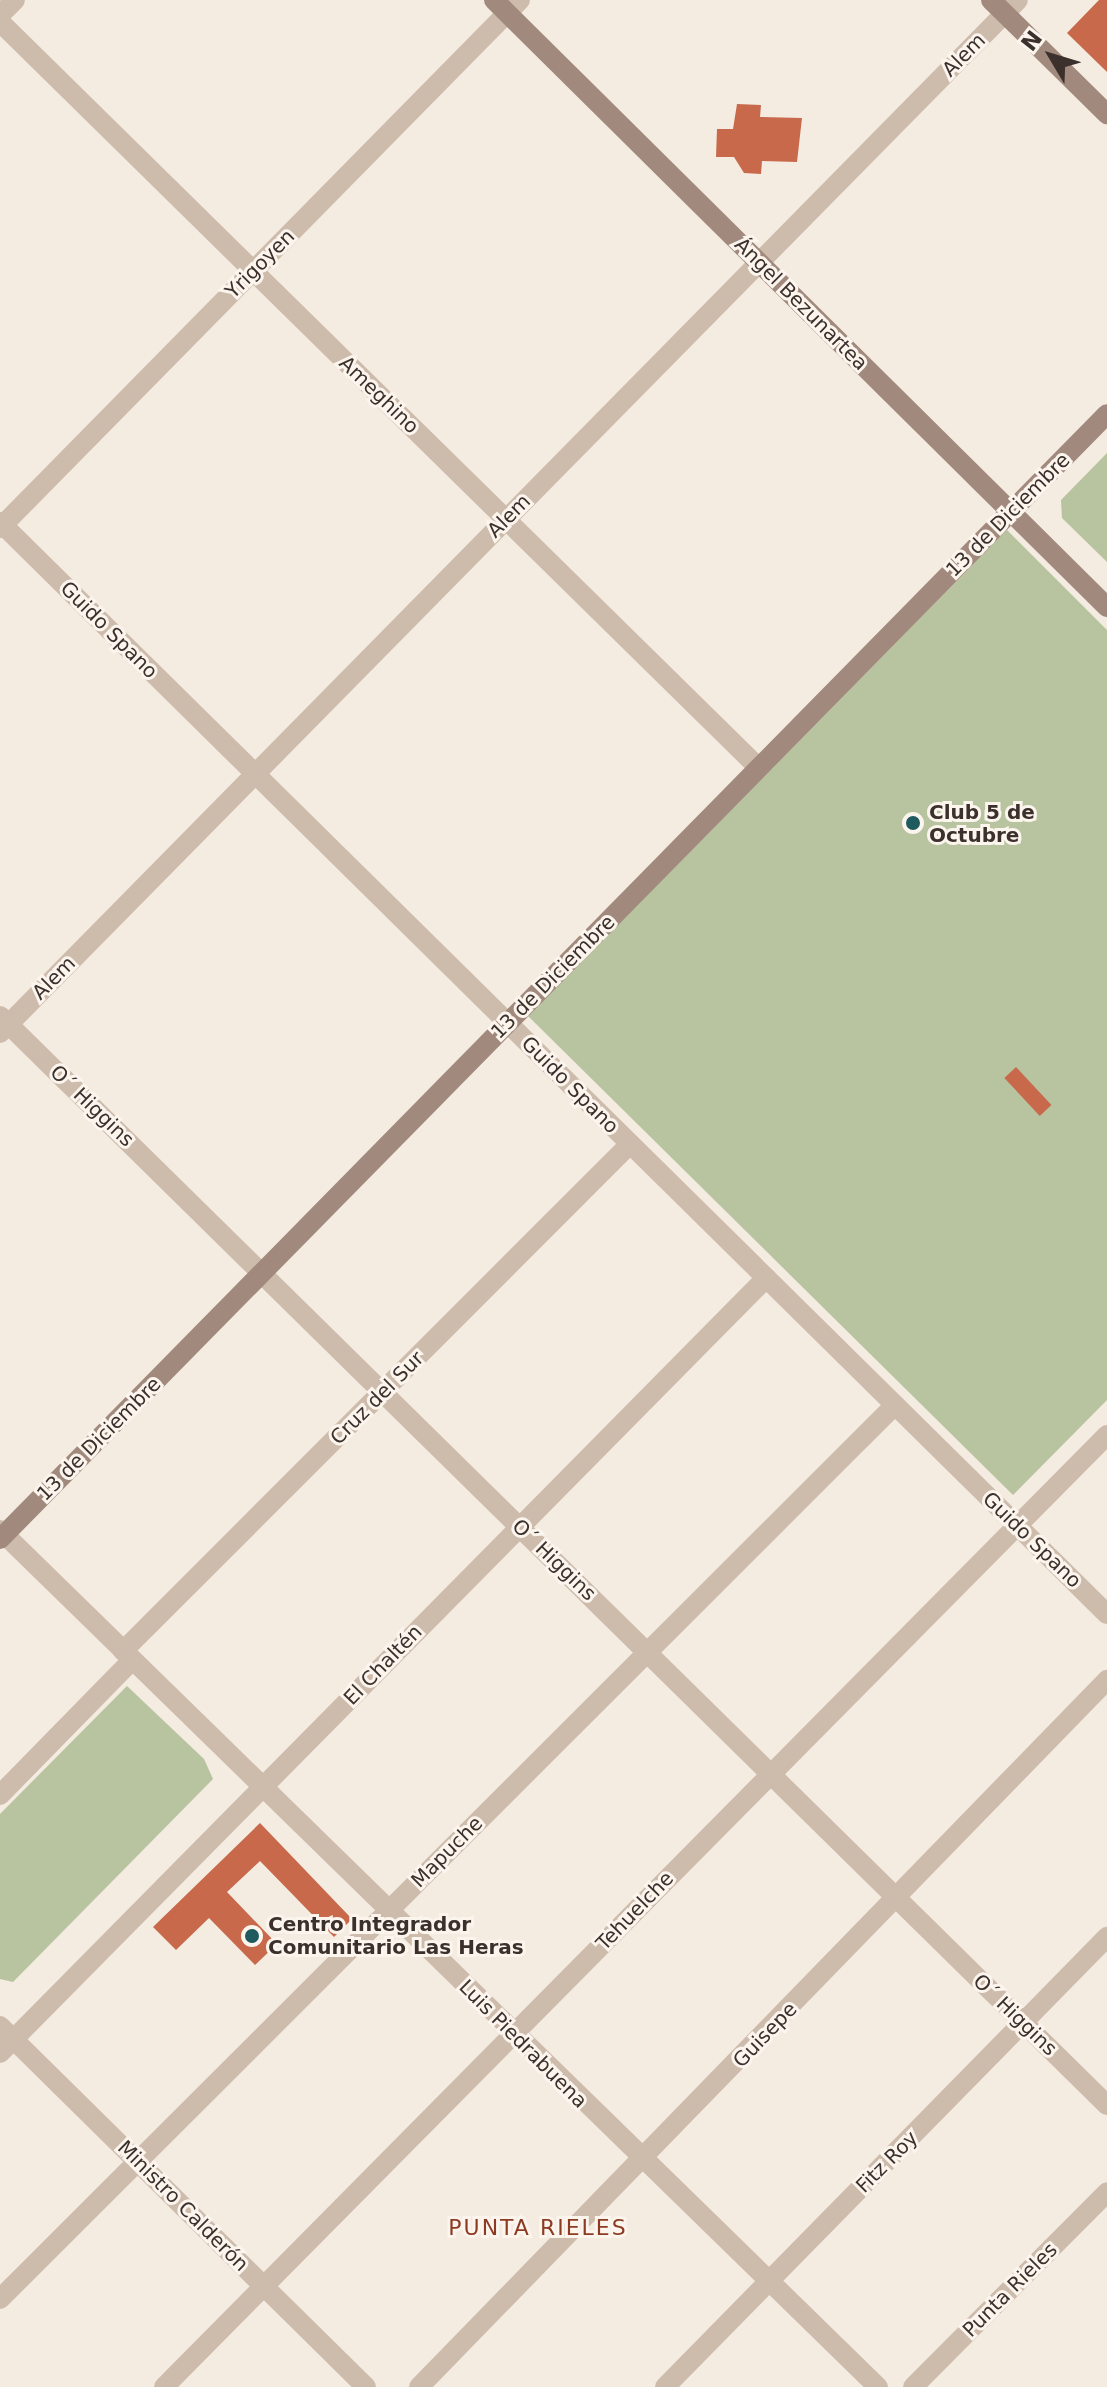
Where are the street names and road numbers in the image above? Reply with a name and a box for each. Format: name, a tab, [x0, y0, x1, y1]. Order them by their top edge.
street label: Alem	[937, 28, 991, 82]
street label: Yrigoyen	[220, 224, 300, 304]
street label: Ángel Bezunartea	[730, 233, 872, 375]
street label: Ameghino	[334, 351, 424, 439]
street label: 13 de Diciembre	[941, 448, 1075, 582]
street label: Alem	[482, 489, 536, 543]
street label: Guido Spano	[55, 576, 163, 684]
street label: 13 de Diciembre	[486, 910, 620, 1044]
street label: Alem	[27, 951, 81, 1005]
street label: Guido Spano	[516, 1031, 624, 1139]
street label: O´ Higgins	[45, 1060, 139, 1152]
street label: Cruz del Sur	[325, 1346, 429, 1450]
street label: 13 de Diciembre	[32, 1372, 166, 1506]
street label: Guido Spano	[978, 1487, 1086, 1593]
street label: O´ Higgins	[507, 1514, 601, 1606]
street label: El Chaltén	[339, 1620, 427, 1710]
street label: Mapuche	[406, 1811, 488, 1893]
street label: Tehuelche	[592, 1867, 678, 1955]
street label: O´ Higgins	[968, 1969, 1062, 2061]
street label: Luis Piedrabuena	[454, 1975, 592, 2113]
street label: Guisepe	[728, 1997, 802, 2073]
street label: Fitz Roy	[851, 2126, 923, 2198]
street label: Ministro Calderón	[113, 2136, 253, 2276]
street label: Punta Rieles	[958, 2238, 1062, 2342]

